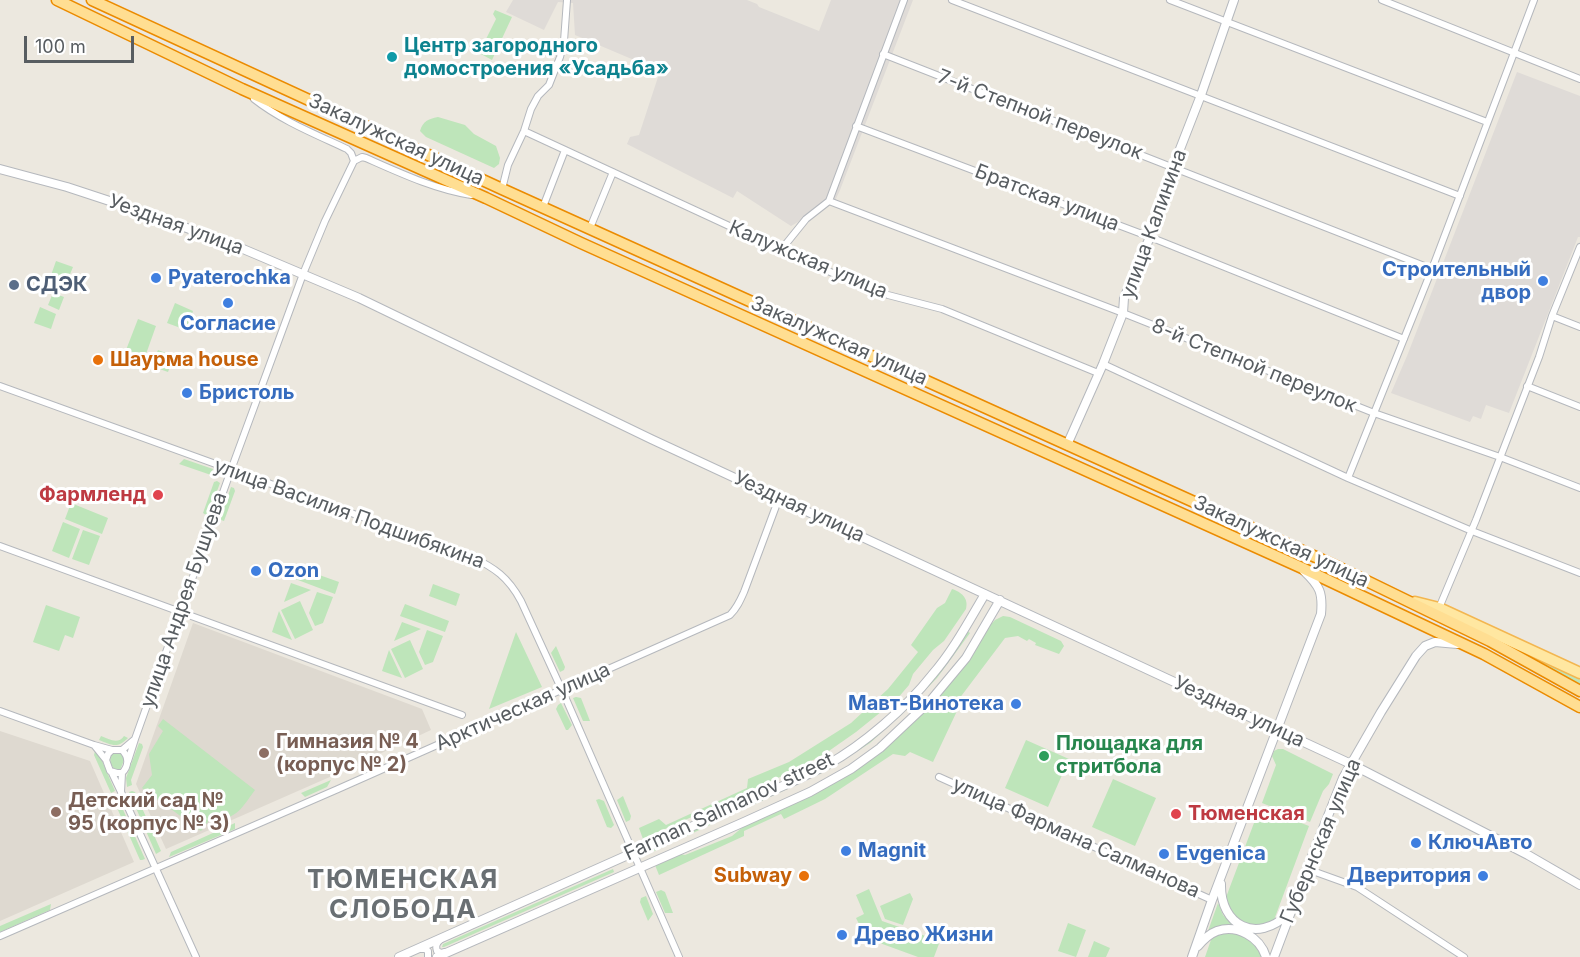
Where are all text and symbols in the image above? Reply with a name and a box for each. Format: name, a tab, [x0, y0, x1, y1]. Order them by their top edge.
scale bar	[27, 24, 136, 62]
place label: Центр загородного домостроения «Усадьба»	[404, 34, 669, 81]
text: 100 m	[35, 36, 86, 57]
marker: Центр загородного домостроения «Усадьба»	[385, 50, 399, 64]
street label: 7-й Степной переулок	[934, 65, 1146, 165]
street label: Закалужская улица	[304, 89, 488, 191]
street label: улица Калинина	[1116, 146, 1192, 302]
street label: Братская улица	[971, 159, 1123, 237]
street label: Уездная улица	[105, 189, 247, 261]
street label: Калужская улица	[725, 216, 891, 304]
place label: Строительный двор	[1382, 258, 1531, 305]
place label: Pyaterochka	[168, 266, 291, 290]
marker: Pyaterochka	[149, 271, 163, 285]
place label: СДЭК	[26, 273, 87, 297]
marker: Строительный двор	[1536, 274, 1550, 288]
marker: СДЭК	[7, 278, 21, 292]
street label: Закалужская улица	[747, 291, 931, 391]
marker: Согласие	[221, 296, 235, 310]
place label: Согласие	[180, 312, 276, 336]
street label: 8-й Степной переулок	[1148, 314, 1360, 418]
place label: Шаурма house	[110, 348, 259, 372]
marker: Шаурма house	[91, 353, 105, 367]
place label: Бристоль	[199, 381, 295, 405]
marker: Бристоль	[180, 386, 194, 400]
street label: улица Василия Подшибякина	[210, 454, 488, 574]
street label: Уездная улица	[730, 466, 868, 548]
place label: Фармленд	[39, 483, 146, 507]
marker: Фармленд	[151, 488, 165, 502]
street label: улица Андрея Бушуева	[136, 489, 232, 711]
street label: Закалужская улица	[1189, 491, 1373, 593]
place label: Ozon	[268, 559, 319, 583]
marker: Ozon	[249, 564, 263, 578]
street label: Арктическая улица	[432, 658, 614, 756]
street label: Уездная улица	[1170, 671, 1308, 753]
place label: Мавт-Винотека	[848, 692, 1004, 716]
marker: Мавт-Винотека	[1009, 697, 1023, 711]
place label: Гимназия № 4 (корпус № 2)	[276, 730, 419, 777]
place label: Площадка для стритбола	[1056, 732, 1203, 779]
marker: Гимназия № 4 (корпус № 2)	[257, 746, 271, 760]
street label: Farman Salmanov street	[620, 748, 838, 866]
marker: Площадка для стритбола	[1037, 749, 1051, 763]
street label: Губернская улица	[1276, 755, 1366, 927]
street label: улица Фармана Салманова	[949, 773, 1203, 903]
place label: Детский сад № 95 (корпус № 3)	[68, 789, 230, 836]
place label: Тюменская	[1188, 802, 1305, 826]
marker: Детский сад № 95 (корпус № 3)	[49, 805, 63, 819]
marker: Тюменская	[1169, 807, 1183, 821]
place label: КлючАвто	[1428, 831, 1532, 855]
marker: КлючАвто	[1409, 836, 1423, 850]
place label: Magnit	[858, 839, 926, 863]
place label: Evgenica	[1176, 842, 1266, 866]
marker: Magnit	[839, 844, 853, 858]
marker: Evgenica	[1157, 847, 1171, 861]
district label: ТЮМЕНСКАЯ СЛОБОДА	[307, 864, 499, 926]
place label: Subway	[714, 864, 792, 888]
place label: Дверитория	[1347, 864, 1471, 888]
marker: Subway	[797, 869, 811, 883]
marker: Дверитория	[1476, 869, 1490, 883]
place label: Древо Жизни	[854, 923, 994, 947]
marker: Древо Жизни	[835, 928, 849, 942]

